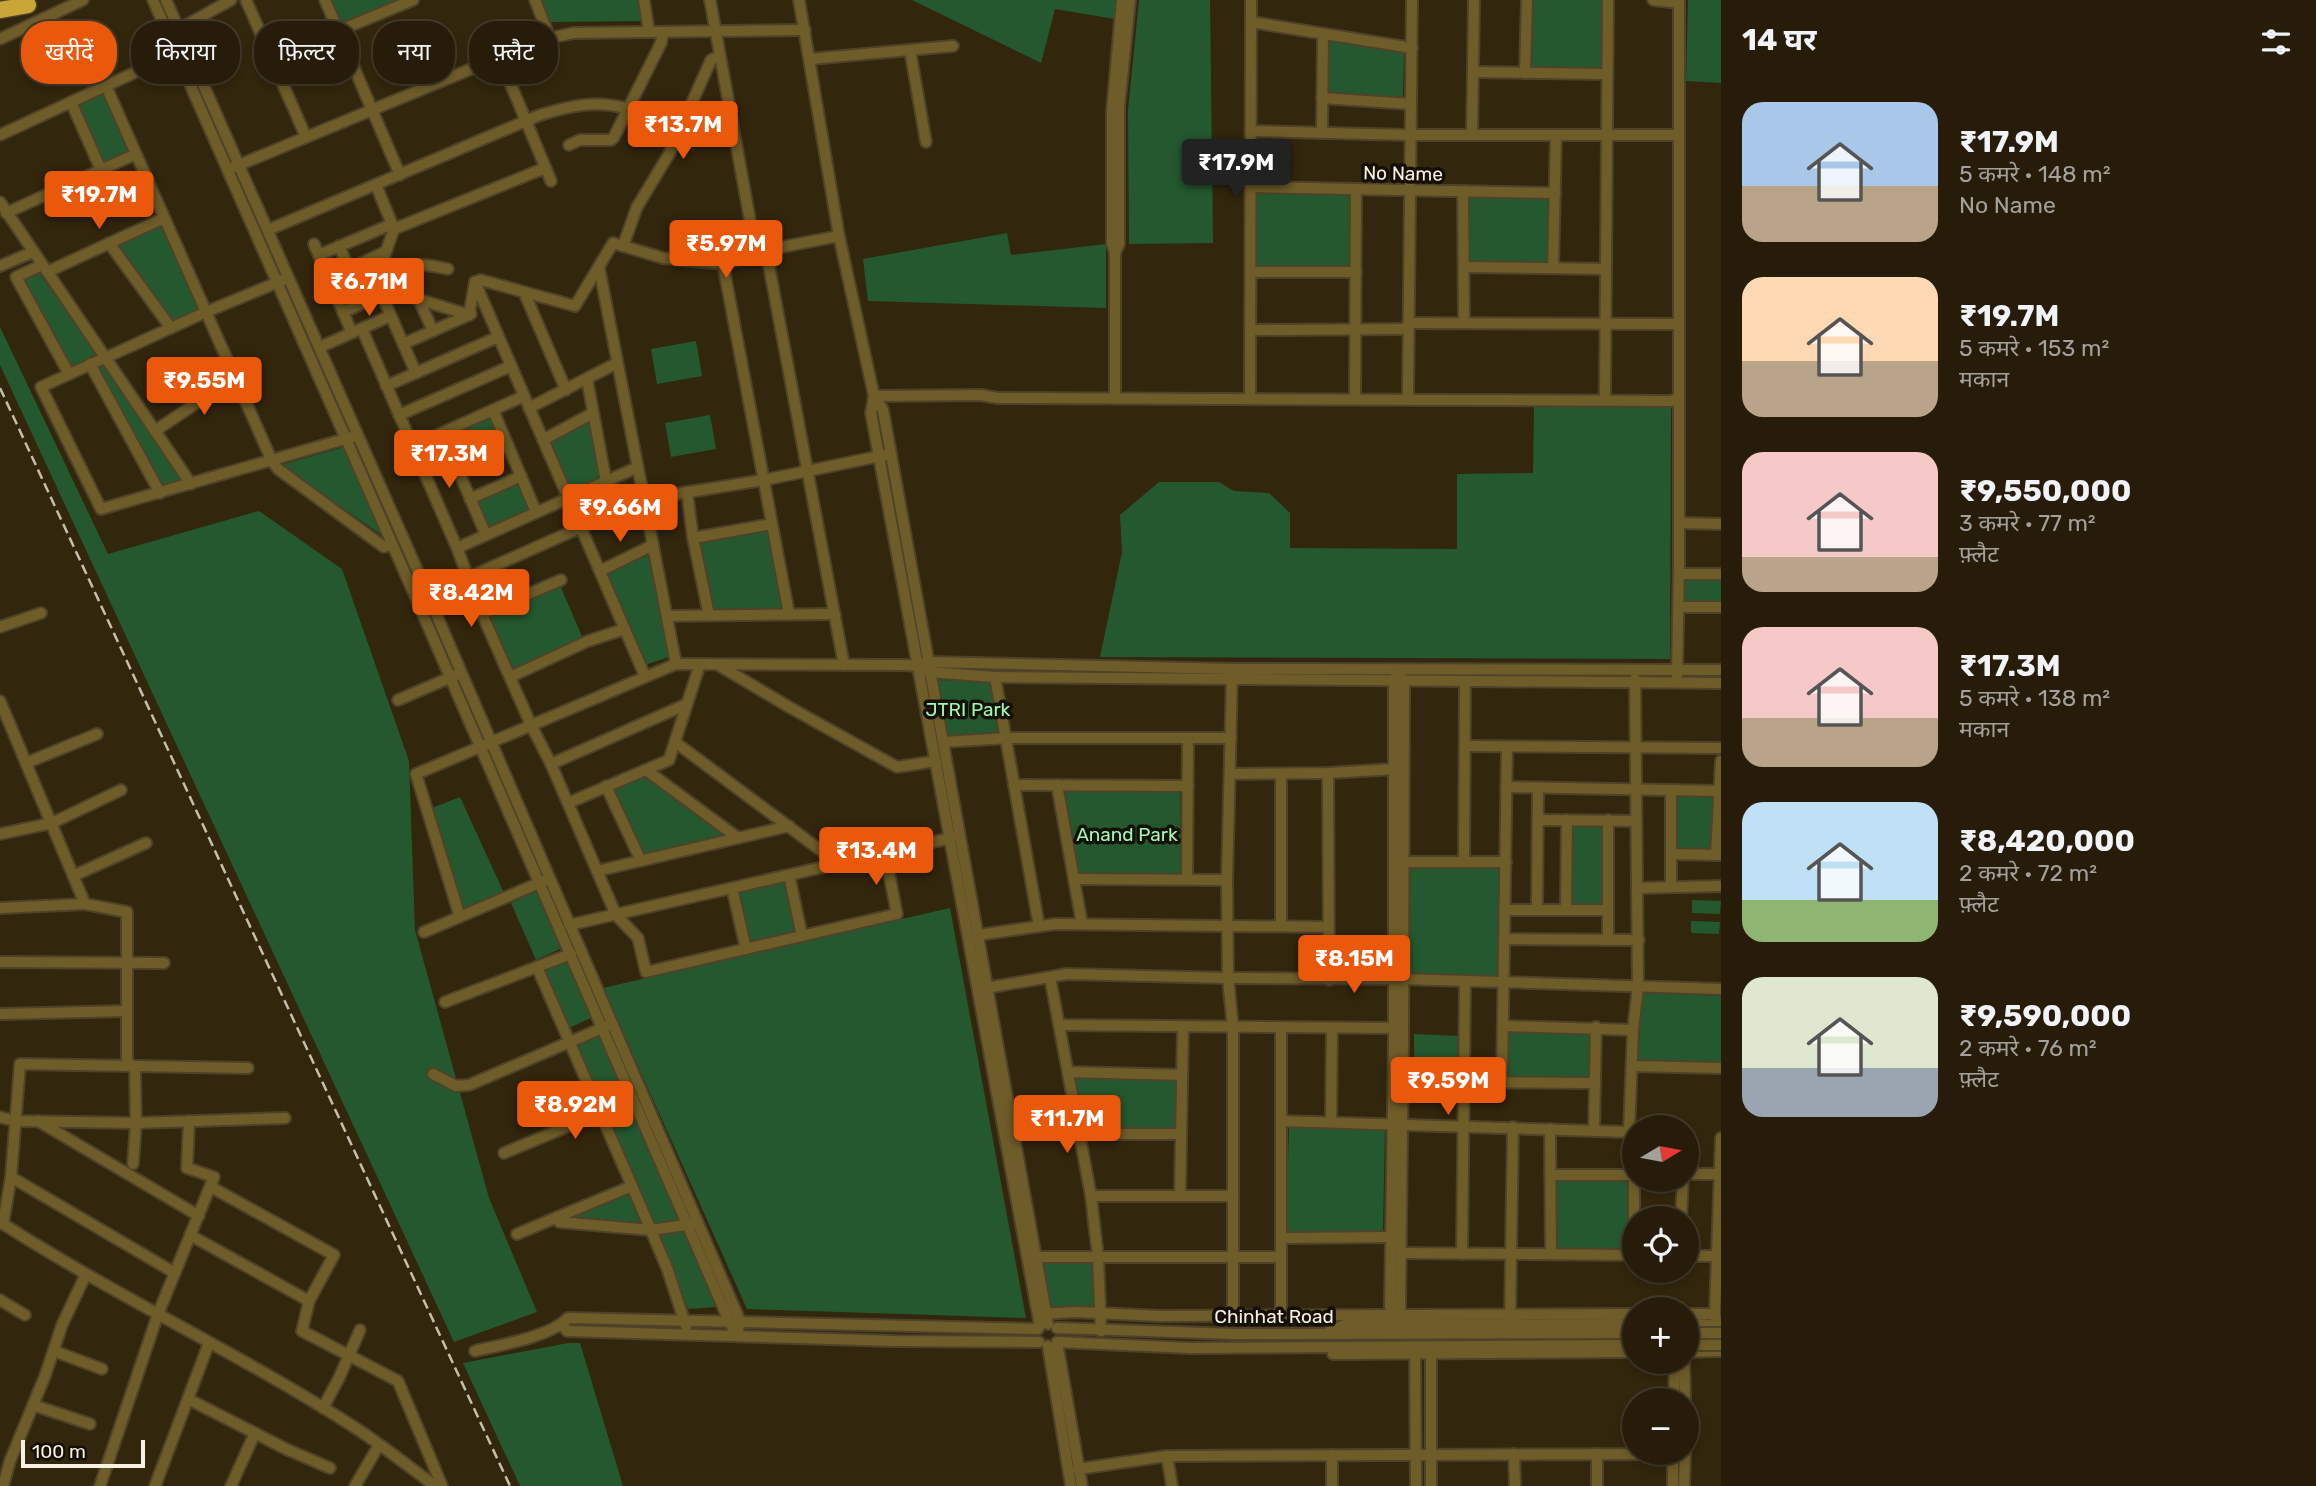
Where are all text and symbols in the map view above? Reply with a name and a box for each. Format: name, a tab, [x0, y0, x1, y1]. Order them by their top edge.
chip: खरीदें	[21, 21, 117, 84]
chip: किराया	[131, 21, 240, 84]
chip: फ़िल्टर	[254, 21, 359, 84]
chip: नया	[373, 21, 455, 84]
chip: फ़्लैट	[469, 21, 558, 84]
text: 14 घर	[1742, 22, 1816, 58]
icon: filters	[2257, 23, 2295, 61]
pin: ₹13.7M	[626, 102, 740, 161]
text: ₹13.7M	[644, 110, 722, 138]
text: ₹17.9M	[1959, 124, 2059, 160]
icon: home	[1798, 130, 1882, 214]
pin: ₹17.9M	[1179, 140, 1293, 199]
text: ₹17.9M	[1198, 148, 1274, 176]
text: 5 कमरे · 148 m²	[1959, 160, 2111, 188]
street label: No Name	[1363, 161, 1443, 186]
pin: ₹19.7M	[42, 172, 156, 231]
text: ₹19.7M	[61, 180, 137, 208]
text: No Name	[1959, 191, 2056, 219]
pin: ₹5.97M	[669, 220, 783, 280]
text: ₹5.97M	[685, 229, 767, 257]
pin: ₹6.71M	[312, 258, 426, 318]
text: ₹6.71M	[330, 267, 408, 295]
text: ₹19.7M	[1959, 298, 2059, 334]
icon: home	[1798, 305, 1882, 389]
text: 5 कमरे · 153 m²	[1959, 334, 2109, 362]
pin: ₹9.55M	[147, 358, 261, 417]
text: मकान	[1959, 365, 2009, 393]
text: ₹9.55M	[163, 366, 245, 394]
pin: ₹17.3M	[392, 430, 506, 490]
text: ₹17.3M	[410, 439, 488, 467]
text: ₹9,550,000	[1959, 473, 2131, 509]
icon: home	[1798, 480, 1882, 564]
pin: ₹9.66M	[563, 484, 677, 544]
text: ₹9.66M	[579, 493, 661, 521]
text: 3 कमरे · 77 m²	[1959, 509, 2096, 537]
text: फ़्लैट	[1959, 540, 1999, 568]
pin: ₹8.42M	[414, 570, 528, 629]
text: ₹8.42M	[428, 578, 514, 606]
text: ₹17.3M	[1959, 648, 2061, 684]
icon: home	[1798, 655, 1882, 739]
text: 5 कमरे · 138 m²	[1959, 684, 2110, 712]
park label: JTRI Park	[926, 698, 1011, 721]
text: मकान	[1959, 715, 2009, 743]
park label: Anand Park	[1076, 823, 1178, 846]
text: ₹8,420,000	[1959, 823, 2135, 859]
pin: ₹13.4M	[819, 828, 933, 887]
icon: home	[1798, 830, 1882, 914]
text: ₹13.4M	[835, 836, 917, 864]
text: 2 कमरे · 72 m²	[1959, 859, 2097, 887]
text: फ़्लैट	[1959, 890, 1999, 918]
pin: ₹8.15M	[1297, 936, 1411, 995]
text: ₹8.15M	[1314, 944, 1394, 972]
text: ₹9,590,000	[1959, 998, 2131, 1034]
icon: home	[1798, 1005, 1882, 1089]
text: 2 कमरे · 76 m²	[1959, 1034, 2097, 1062]
pin: ₹9.59M	[1391, 1058, 1505, 1117]
text: फ़्लैट	[1959, 1065, 1999, 1093]
text: ₹9.59M	[1407, 1066, 1489, 1094]
pin: ₹8.92M	[518, 1082, 632, 1141]
text: ₹8.92M	[533, 1090, 617, 1118]
pin: ₹11.7M	[1010, 1096, 1124, 1155]
text: ₹11.7M	[1030, 1104, 1104, 1132]
north arrow	[1622, 1115, 1699, 1192]
map controls	[1622, 1115, 1699, 1465]
button: locate	[1622, 1206, 1699, 1283]
button: +	[1622, 1297, 1699, 1374]
street label: Chinhat Road	[1214, 1305, 1334, 1328]
button: −	[1622, 1388, 1699, 1465]
scale bar	[21, 1437, 145, 1469]
text: 100 m	[32, 1440, 86, 1463]

